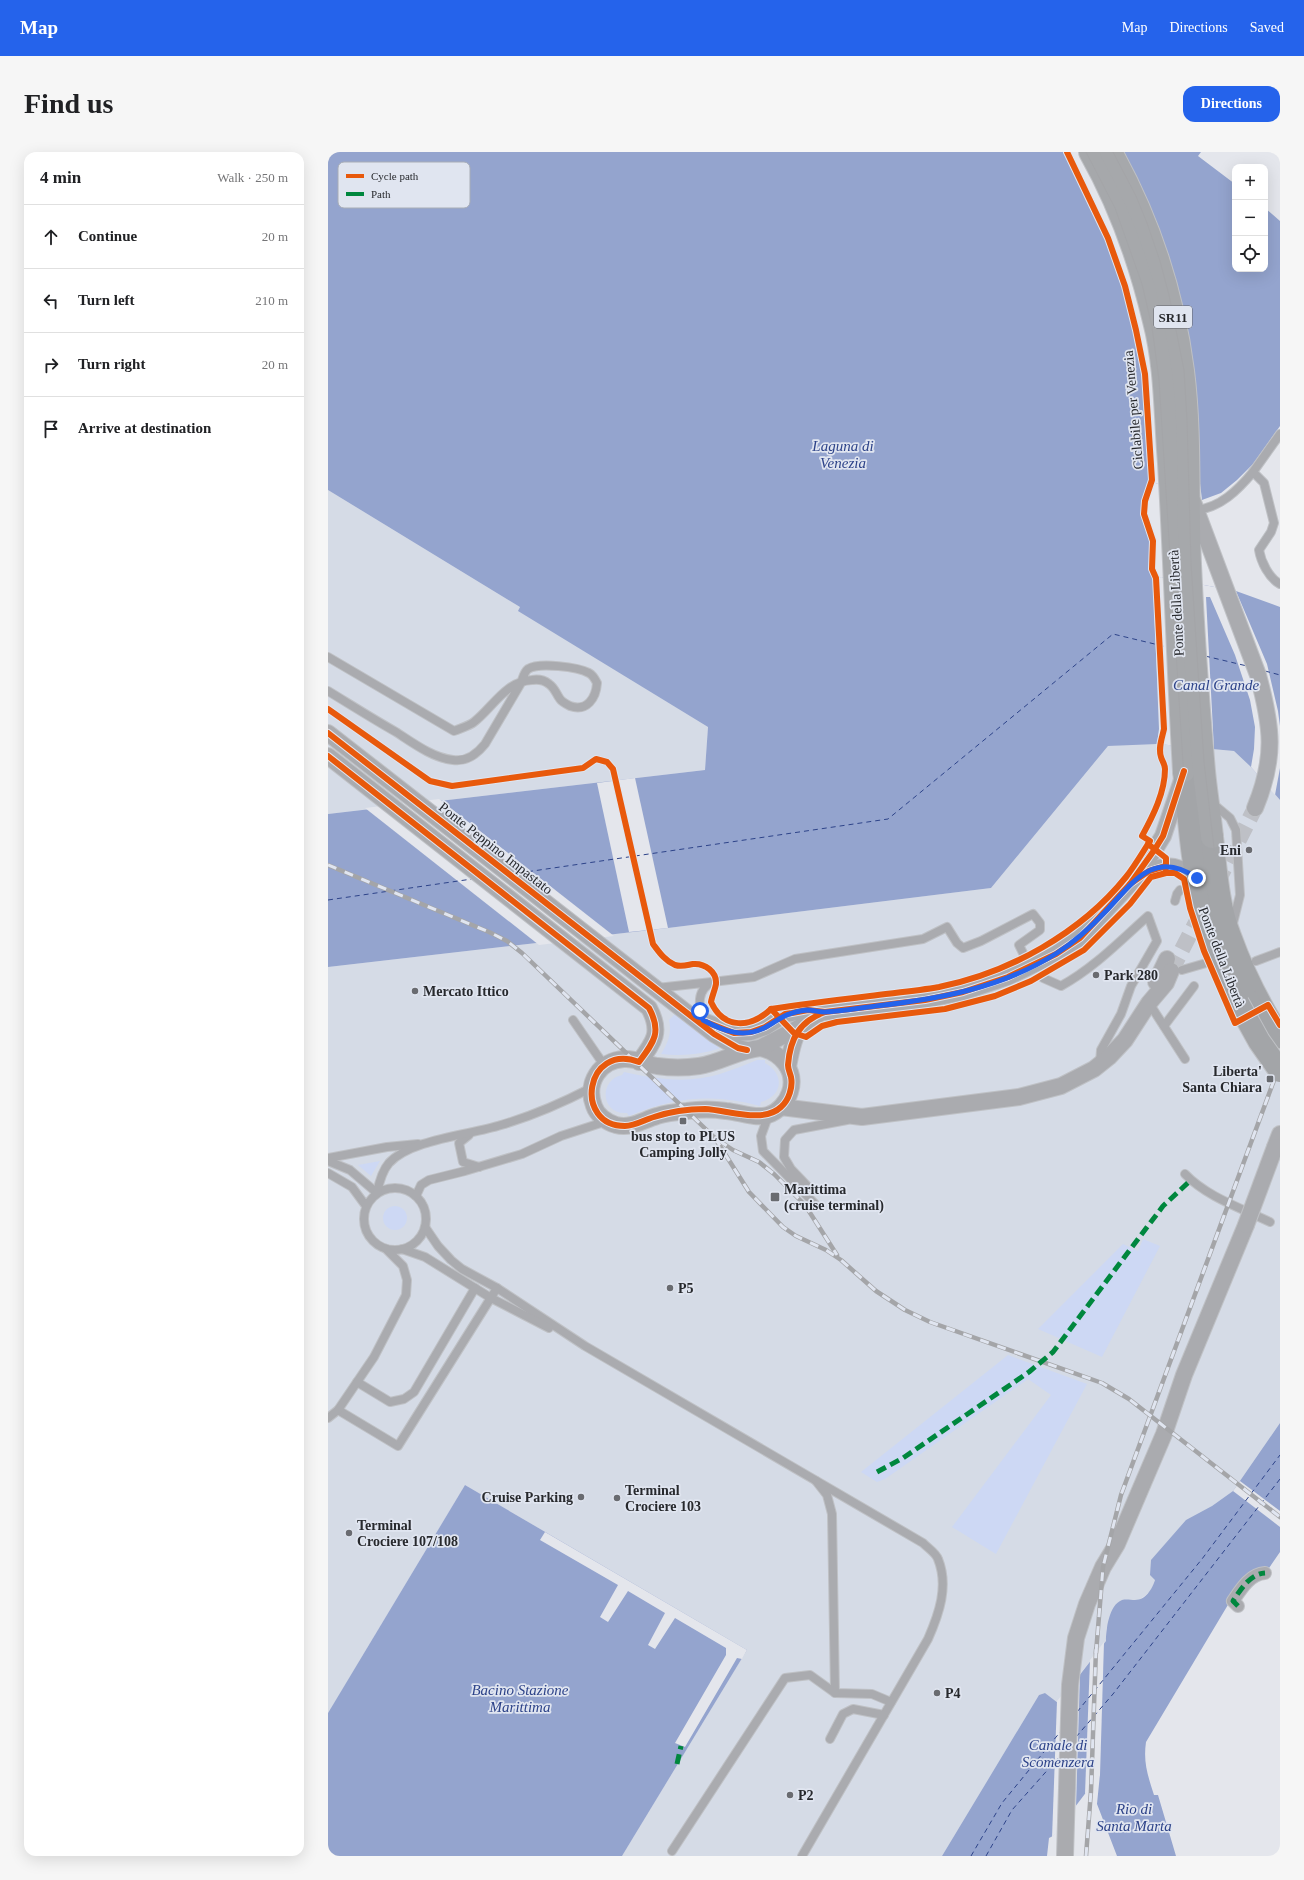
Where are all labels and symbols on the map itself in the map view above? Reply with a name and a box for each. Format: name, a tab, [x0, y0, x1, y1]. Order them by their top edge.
legend	[338, 162, 470, 208]
text: Cycle path	[371, 170, 419, 182]
text: Path	[371, 188, 391, 200]
road number: SR11	[1154, 306, 1192, 328]
street label: Ciclabile per Venezia	[1121, 349, 1146, 470]
water label: Laguna di Venezia	[811, 438, 874, 471]
street label: Ponte della Libertà	[1166, 549, 1187, 657]
water label: Canal Grande	[1173, 677, 1259, 693]
street label: Ponte Peppino Impastato	[436, 799, 555, 897]
place label: Eni	[1220, 843, 1241, 858]
marker: Eni	[1244, 845, 1254, 855]
route end	[1188, 869, 1206, 887]
street label: Ponte della Libertà	[1195, 905, 1248, 1010]
place label: Park 280	[1104, 968, 1158, 983]
marker: Park 280	[1091, 970, 1101, 980]
place label: Mercato Ittico	[423, 984, 509, 999]
marker: Mercato Ittico	[410, 986, 420, 996]
route start	[691, 1002, 709, 1020]
place label: Liberta' Santa Chiara	[1182, 1064, 1262, 1095]
marker: Liberta' Santa Chiara	[1265, 1074, 1275, 1084]
marker: bus stop to PLUS Camping Jolly	[678, 1116, 688, 1126]
place label: bus stop to PLUS Camping Jolly	[631, 1129, 735, 1160]
place label: Marittima (cruise terminal)	[784, 1182, 884, 1214]
marker: Marittima (cruise terminal)	[769, 1191, 781, 1203]
place label: P5	[678, 1281, 694, 1296]
marker: P5	[665, 1283, 675, 1293]
place label: Terminal Crociere 103	[625, 1483, 701, 1514]
place label: Cruise Parking	[482, 1490, 573, 1505]
marker: Cruise Parking	[576, 1492, 586, 1502]
marker: Terminal Crociere 103	[612, 1493, 622, 1503]
place label: Terminal Crociere 107/108	[357, 1518, 458, 1549]
marker: Terminal Crociere 107/108	[344, 1528, 354, 1538]
water label: Bacino Stazione Marittima	[471, 1682, 569, 1715]
place label: P4	[945, 1686, 961, 1701]
marker: P4	[932, 1688, 942, 1698]
water label: Canale di Scomenzera	[1022, 1737, 1094, 1770]
place label: P2	[798, 1788, 814, 1803]
marker: P2	[785, 1790, 795, 1800]
water label: Rio di Santa Marta	[1096, 1801, 1172, 1834]

